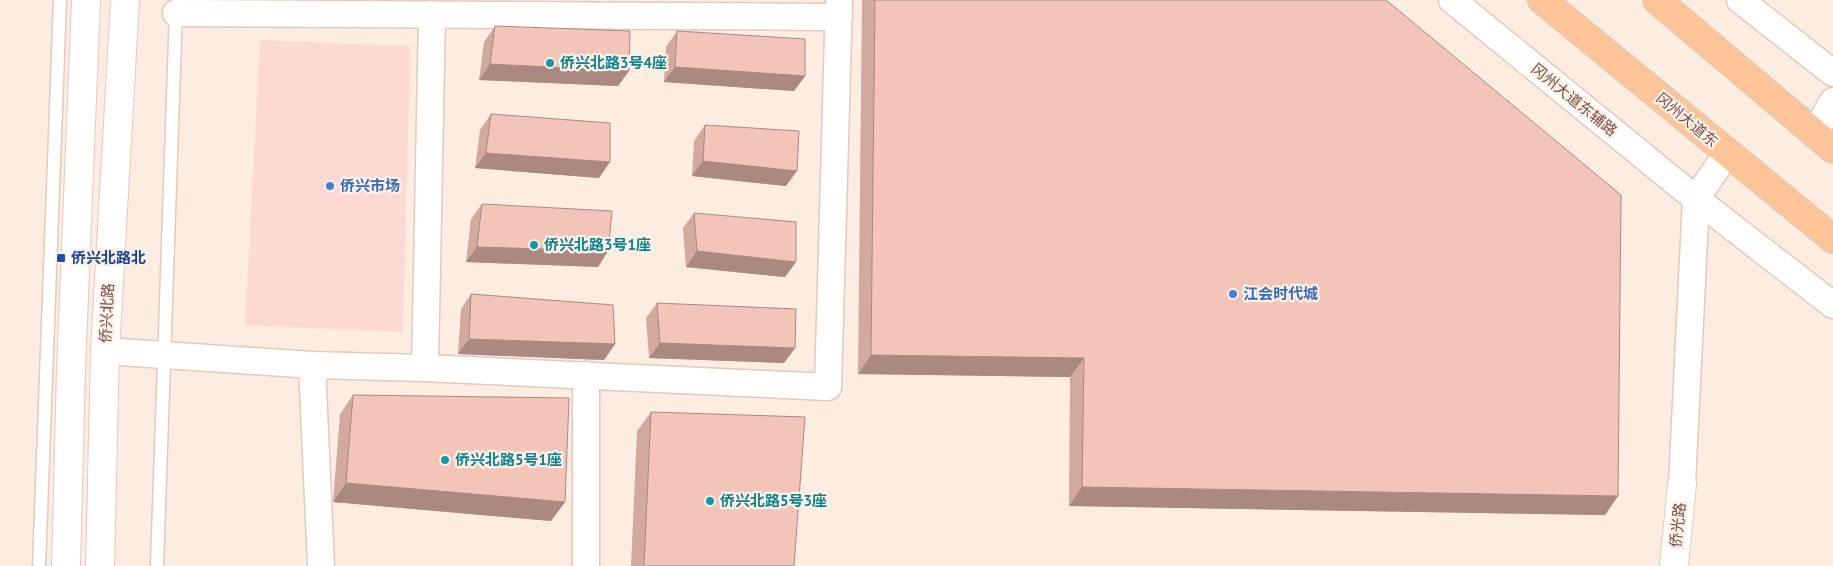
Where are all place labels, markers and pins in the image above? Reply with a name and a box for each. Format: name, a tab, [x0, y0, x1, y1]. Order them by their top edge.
place label: 侨兴北路3号4座	[560, 53, 667, 72]
marker: 侨兴北路3号4座	[544, 57, 556, 69]
place label: 侨兴市场	[340, 176, 400, 195]
marker: 侨兴市场	[324, 180, 336, 192]
place label: 侨兴北路3号1座	[544, 235, 651, 254]
marker: 侨兴北路3号1座	[528, 239, 540, 251]
place label: 侨兴北路北	[71, 248, 146, 267]
marker: 侨兴北路北	[55, 252, 67, 264]
place label: 江会时代城	[1243, 284, 1318, 303]
marker: 江会时代城	[1227, 288, 1239, 300]
place label: 侨兴北路5号1座	[455, 450, 562, 469]
marker: 侨兴北路5号1座	[439, 454, 451, 466]
place label: 侨兴北路5号3座	[720, 491, 827, 510]
marker: 侨兴北路5号3座	[704, 495, 716, 507]

